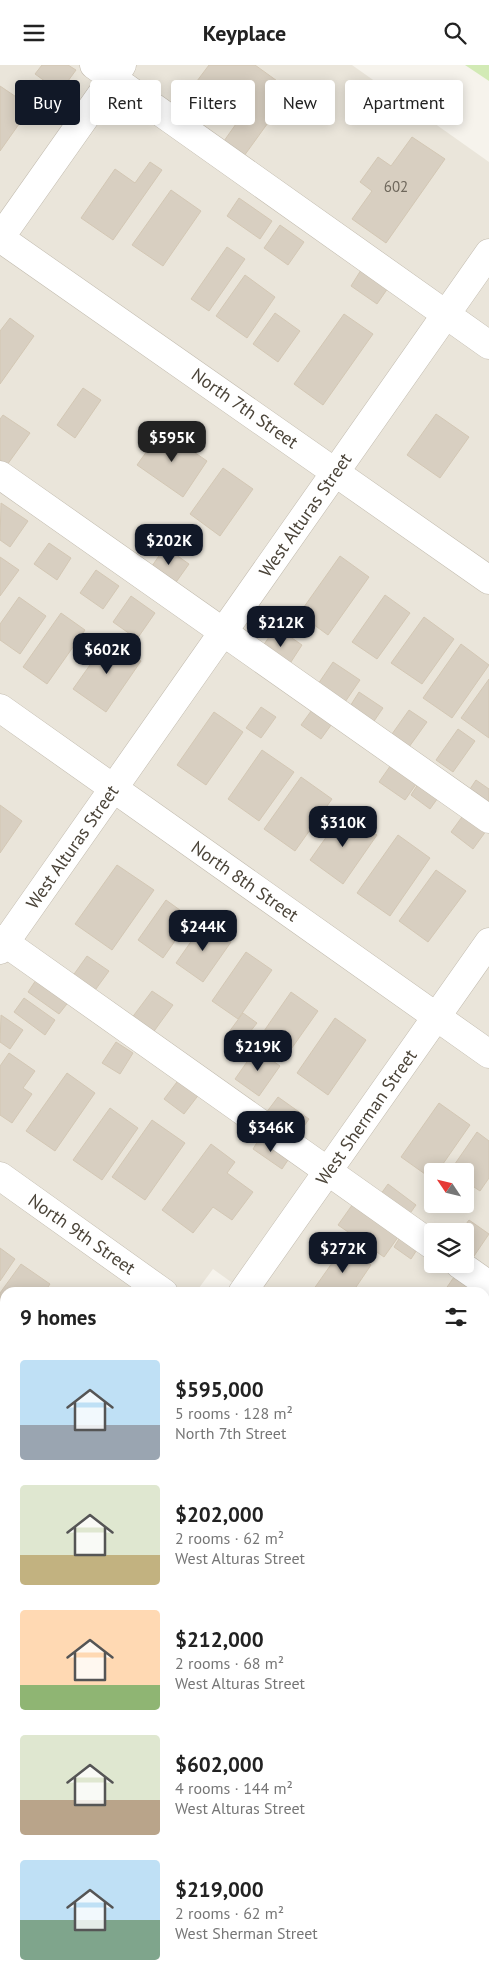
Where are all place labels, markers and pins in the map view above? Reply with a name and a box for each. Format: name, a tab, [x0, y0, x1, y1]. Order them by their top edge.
pin: $595K	[137, 421, 207, 463]
pin: $202K	[134, 523, 204, 566]
pin: $212K	[246, 605, 316, 648]
pin: $602K	[72, 633, 142, 675]
pin: $310K	[308, 805, 378, 848]
pin: $244K	[168, 909, 238, 952]
pin: $219K	[223, 1029, 293, 1072]
pin: $346K	[236, 1111, 306, 1153]
pin: $272K	[308, 1231, 378, 1274]

